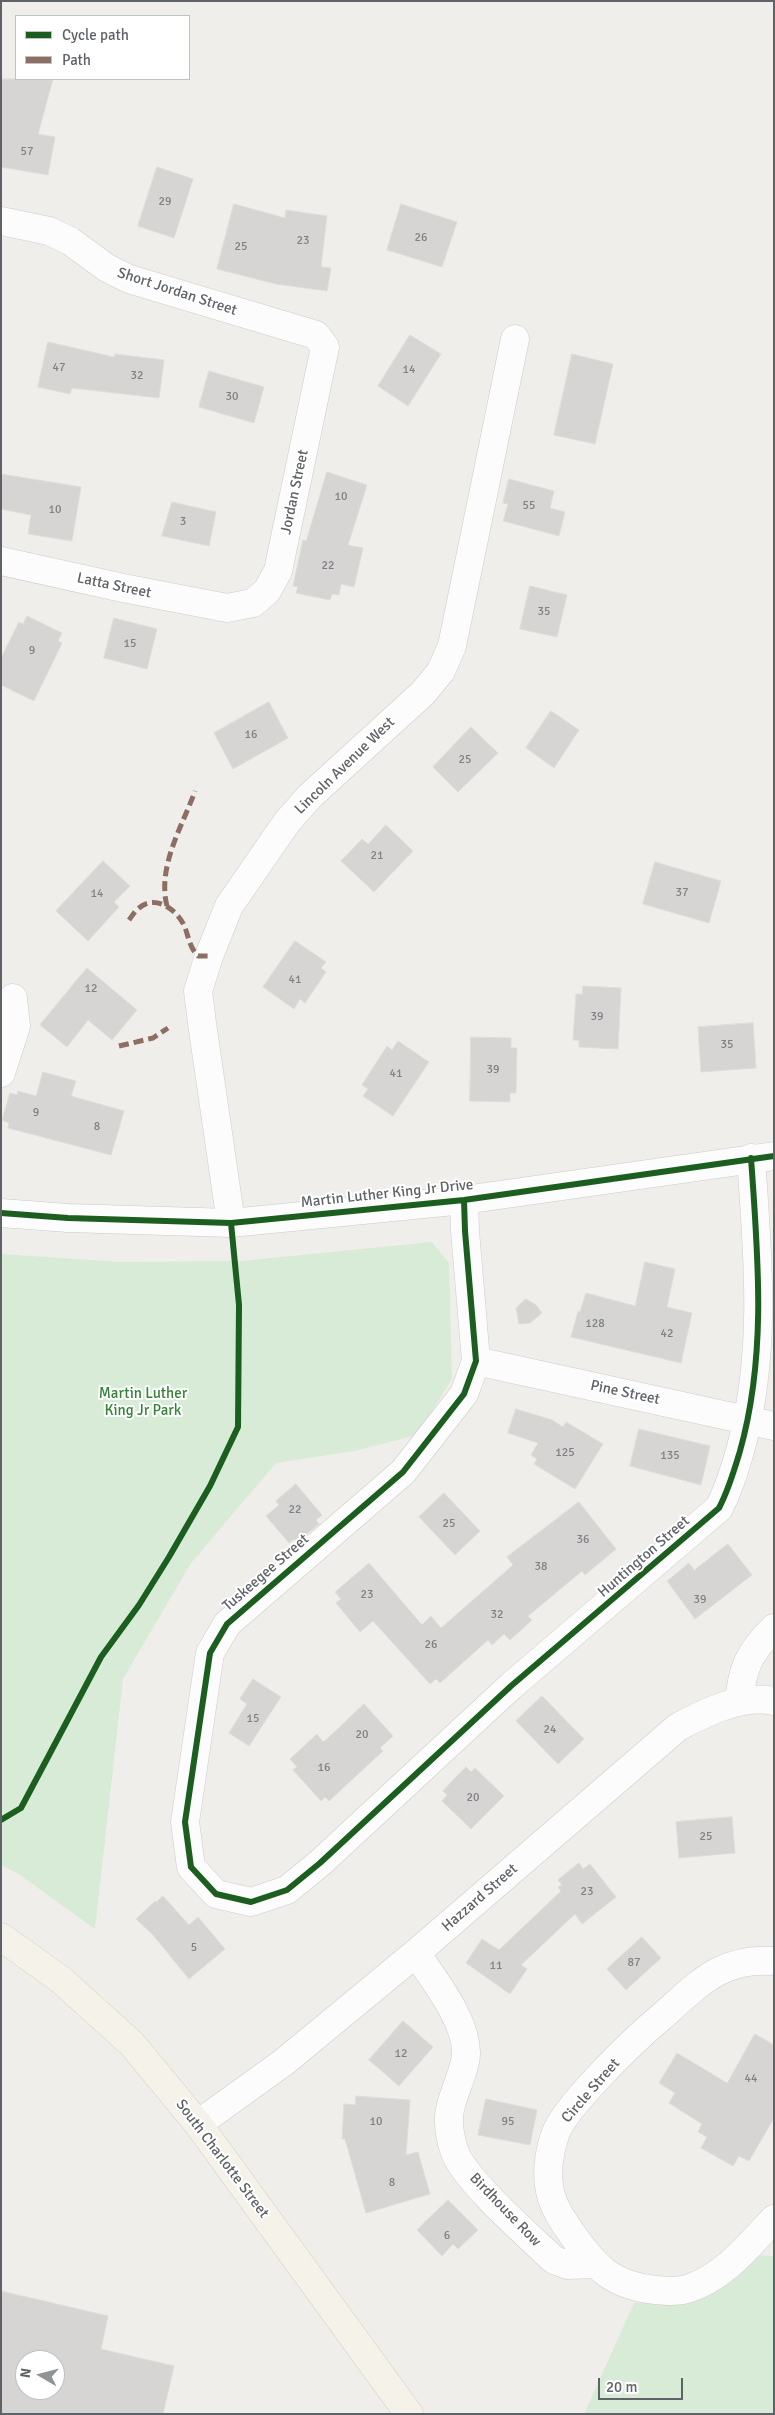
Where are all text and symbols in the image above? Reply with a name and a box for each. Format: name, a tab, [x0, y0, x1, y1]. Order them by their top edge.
legend	[15, 15, 190, 80]
text: Cycle path	[62, 26, 129, 44]
text: Path	[62, 51, 91, 69]
house number: 57	[21, 145, 33, 159]
house number: 29	[159, 195, 171, 209]
house number: 26	[415, 231, 427, 245]
house number: 23	[297, 234, 309, 248]
house number: 25	[235, 240, 247, 254]
street label: Short Jordan Street	[115, 264, 239, 320]
house number: 47	[53, 361, 65, 375]
house number: 14	[403, 363, 415, 377]
house number: 32	[131, 369, 143, 383]
house number: 30	[226, 390, 238, 404]
street label: Jordan Street	[277, 448, 313, 536]
house number: 10	[335, 490, 347, 504]
house number: 55	[523, 499, 535, 513]
house number: 10	[49, 503, 61, 517]
house number: 3	[180, 515, 186, 529]
house number: 22	[322, 559, 334, 573]
street label: Latta Street	[75, 569, 153, 603]
house number: 35	[538, 605, 550, 619]
house number: 15	[124, 637, 136, 651]
house number: 9	[29, 644, 35, 658]
street label: Lincoln Avenue West	[291, 714, 399, 818]
house number: 16	[245, 728, 257, 742]
house number: 25	[459, 753, 471, 767]
house number: 21	[371, 849, 383, 863]
house number: 37	[676, 886, 688, 900]
house number: 14	[91, 887, 103, 901]
house number: 41	[289, 973, 301, 987]
house number: 12	[85, 982, 97, 996]
house number: 39	[591, 1010, 603, 1024]
house number: 35	[721, 1038, 733, 1052]
house number: 39	[487, 1063, 499, 1077]
house number: 41	[390, 1067, 402, 1081]
house number: 9	[33, 1106, 39, 1120]
house number: 8	[94, 1120, 100, 1134]
street label: Martin Luther King Jr Drive	[300, 1176, 474, 1212]
house number: 128	[585, 1317, 605, 1331]
house number: 42	[661, 1327, 673, 1341]
street label: Pine Street	[589, 1377, 661, 1409]
park label: Martin Luther King Jr Park	[99, 1385, 187, 1420]
house number: 125	[555, 1446, 575, 1460]
house number: 135	[660, 1449, 680, 1463]
house number: 22	[289, 1503, 301, 1517]
street label: Huntington Street	[595, 1512, 693, 1602]
house number: 25	[443, 1517, 455, 1531]
street label: Tuskeegee Street	[219, 1531, 313, 1615]
house number: 36	[577, 1533, 589, 1547]
house number: 38	[535, 1560, 547, 1574]
house number: 23	[361, 1588, 373, 1602]
house number: 39	[694, 1593, 706, 1607]
house number: 32	[491, 1608, 503, 1622]
house number: 26	[425, 1638, 437, 1652]
house number: 15	[247, 1712, 259, 1726]
house number: 24	[544, 1723, 556, 1737]
house number: 20	[356, 1728, 368, 1742]
house number: 16	[318, 1761, 330, 1775]
house number: 20	[467, 1791, 479, 1805]
house number: 25	[700, 1830, 712, 1844]
street label: Hazzard Street	[438, 1860, 522, 1936]
house number: 23	[581, 1885, 593, 1899]
house number: 5	[191, 1941, 197, 1955]
house number: 87	[628, 1956, 640, 1970]
house number: 11	[490, 1959, 502, 1973]
house number: 12	[395, 2047, 407, 2061]
street label: Circle Street	[558, 2055, 624, 2127]
house number: 44	[745, 2072, 757, 2086]
street label: South Charlotte Street	[172, 2096, 272, 2222]
house number: 10	[370, 2115, 382, 2129]
house number: 95	[502, 2115, 514, 2129]
street label: Birdhouse Row	[465, 2169, 545, 2251]
house number: 8	[389, 2176, 395, 2190]
house number: 6	[444, 2229, 450, 2243]
north arrow	[15, 2350, 65, 2400]
text: N	[17, 2367, 35, 2379]
scale bar	[600, 2368, 685, 2400]
text: 20 m	[606, 2378, 637, 2396]

